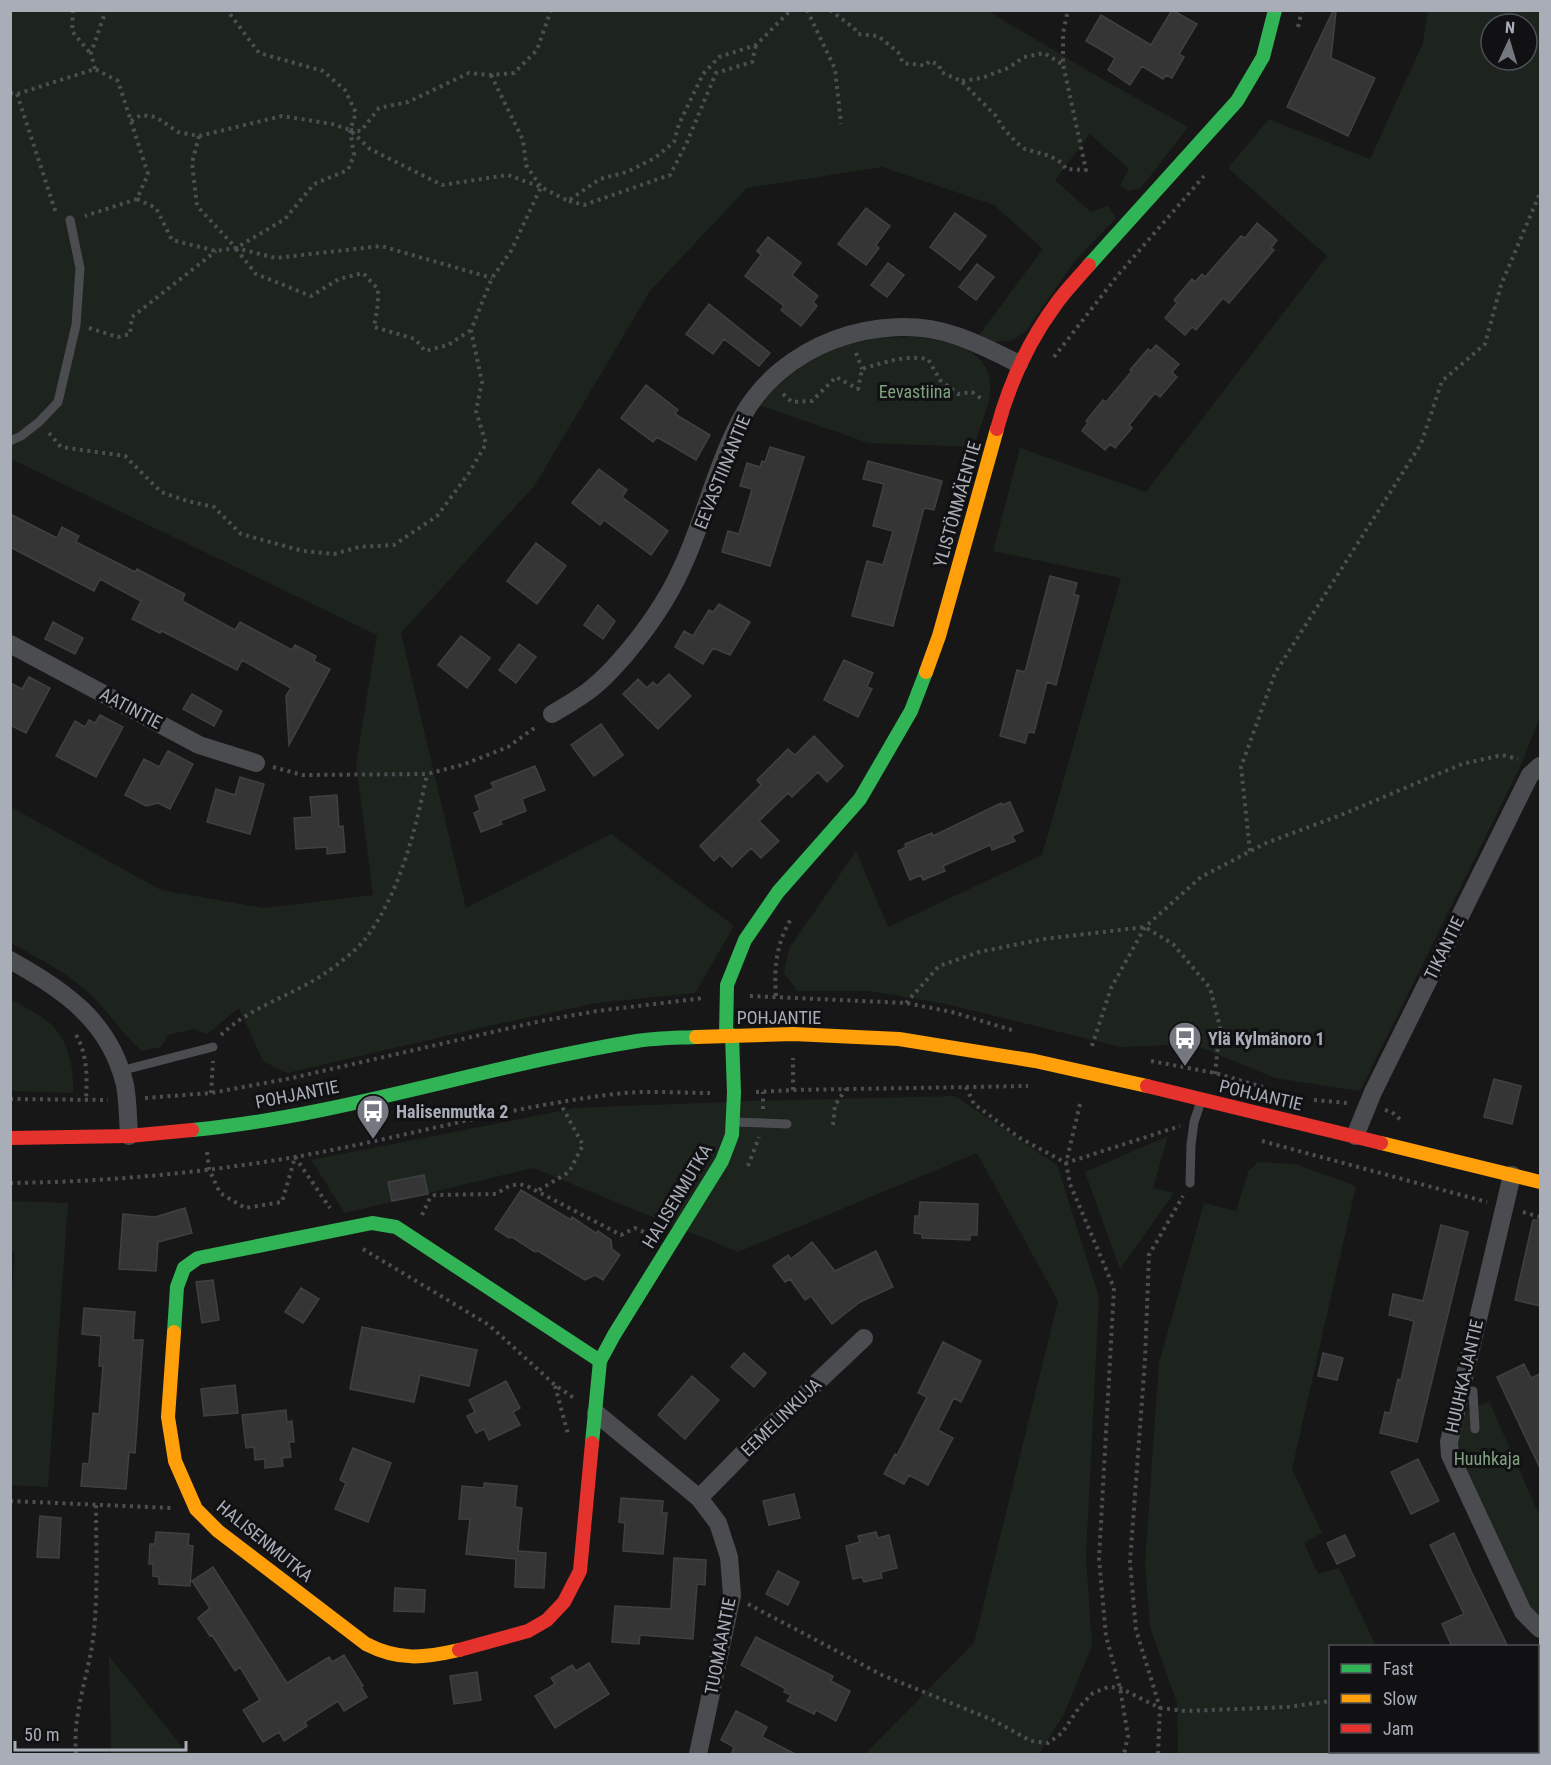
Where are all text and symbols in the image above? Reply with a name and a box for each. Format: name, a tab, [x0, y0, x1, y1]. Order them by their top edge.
north arrow	[1479, 12, 1539, 72]
text: N	[1504, 18, 1516, 37]
park label: Eevastiina	[879, 381, 951, 402]
street label: EEVASTIINANTIE	[690, 412, 754, 532]
street label: YLISTÖNMÄENTIE	[929, 439, 985, 569]
street label: AATINTIE	[96, 683, 166, 733]
street label: TIKANTIE	[1420, 913, 1468, 983]
street label: POHJANTIE	[737, 1007, 821, 1028]
bus stop icon: Ylä Kylmänoro 1	[1167, 1020, 1203, 1067]
place label: Ylä Kylmänoro 1	[1208, 1028, 1325, 1049]
street label: POHJANTIE	[1217, 1075, 1305, 1115]
street label: POHJANTIE	[253, 1076, 341, 1112]
bus stop icon: Halisenmutka 2	[355, 1093, 391, 1140]
place label: Halisenmutka 2	[396, 1101, 508, 1122]
street label: HALISENMUTKA	[638, 1140, 717, 1252]
street label: HUUHKAJANTIE	[1441, 1317, 1487, 1435]
street label: EEMELINKUJA	[736, 1373, 826, 1460]
park label: Huuhkaja	[1454, 1448, 1520, 1469]
street label: HALISENMUTKA	[213, 1496, 318, 1587]
street label: TUOMAANTIE	[700, 1596, 740, 1696]
legend	[1329, 1645, 1539, 1753]
text: Fast	[1383, 1658, 1414, 1679]
text: Slow	[1383, 1688, 1418, 1709]
scale bar	[15, 1714, 186, 1752]
text: Jam	[1383, 1718, 1414, 1739]
text: 50 m	[24, 1724, 59, 1745]

